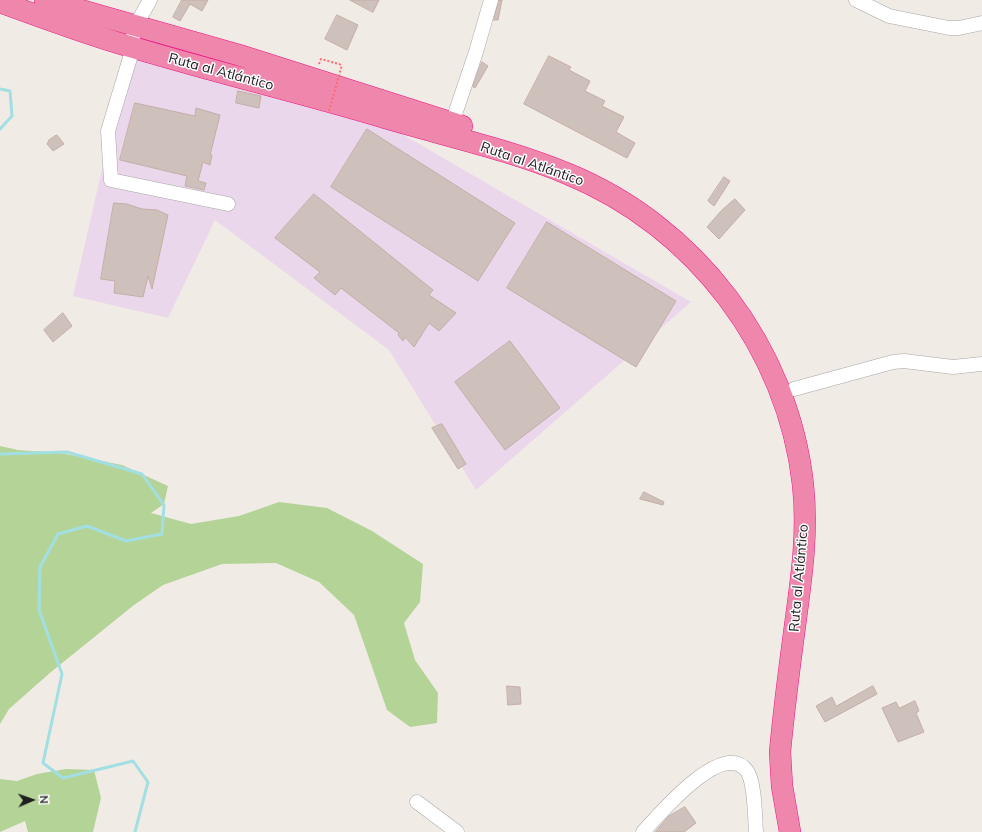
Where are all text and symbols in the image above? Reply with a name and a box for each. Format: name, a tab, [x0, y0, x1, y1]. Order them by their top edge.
street label: Ruta al Atlántico	[167, 50, 275, 94]
street label: Ruta al Atlántico	[478, 138, 586, 190]
street label: Ruta al Atlántico	[786, 523, 812, 633]
north arrow	[12, 780, 52, 820]
text: N	[37, 795, 51, 804]

